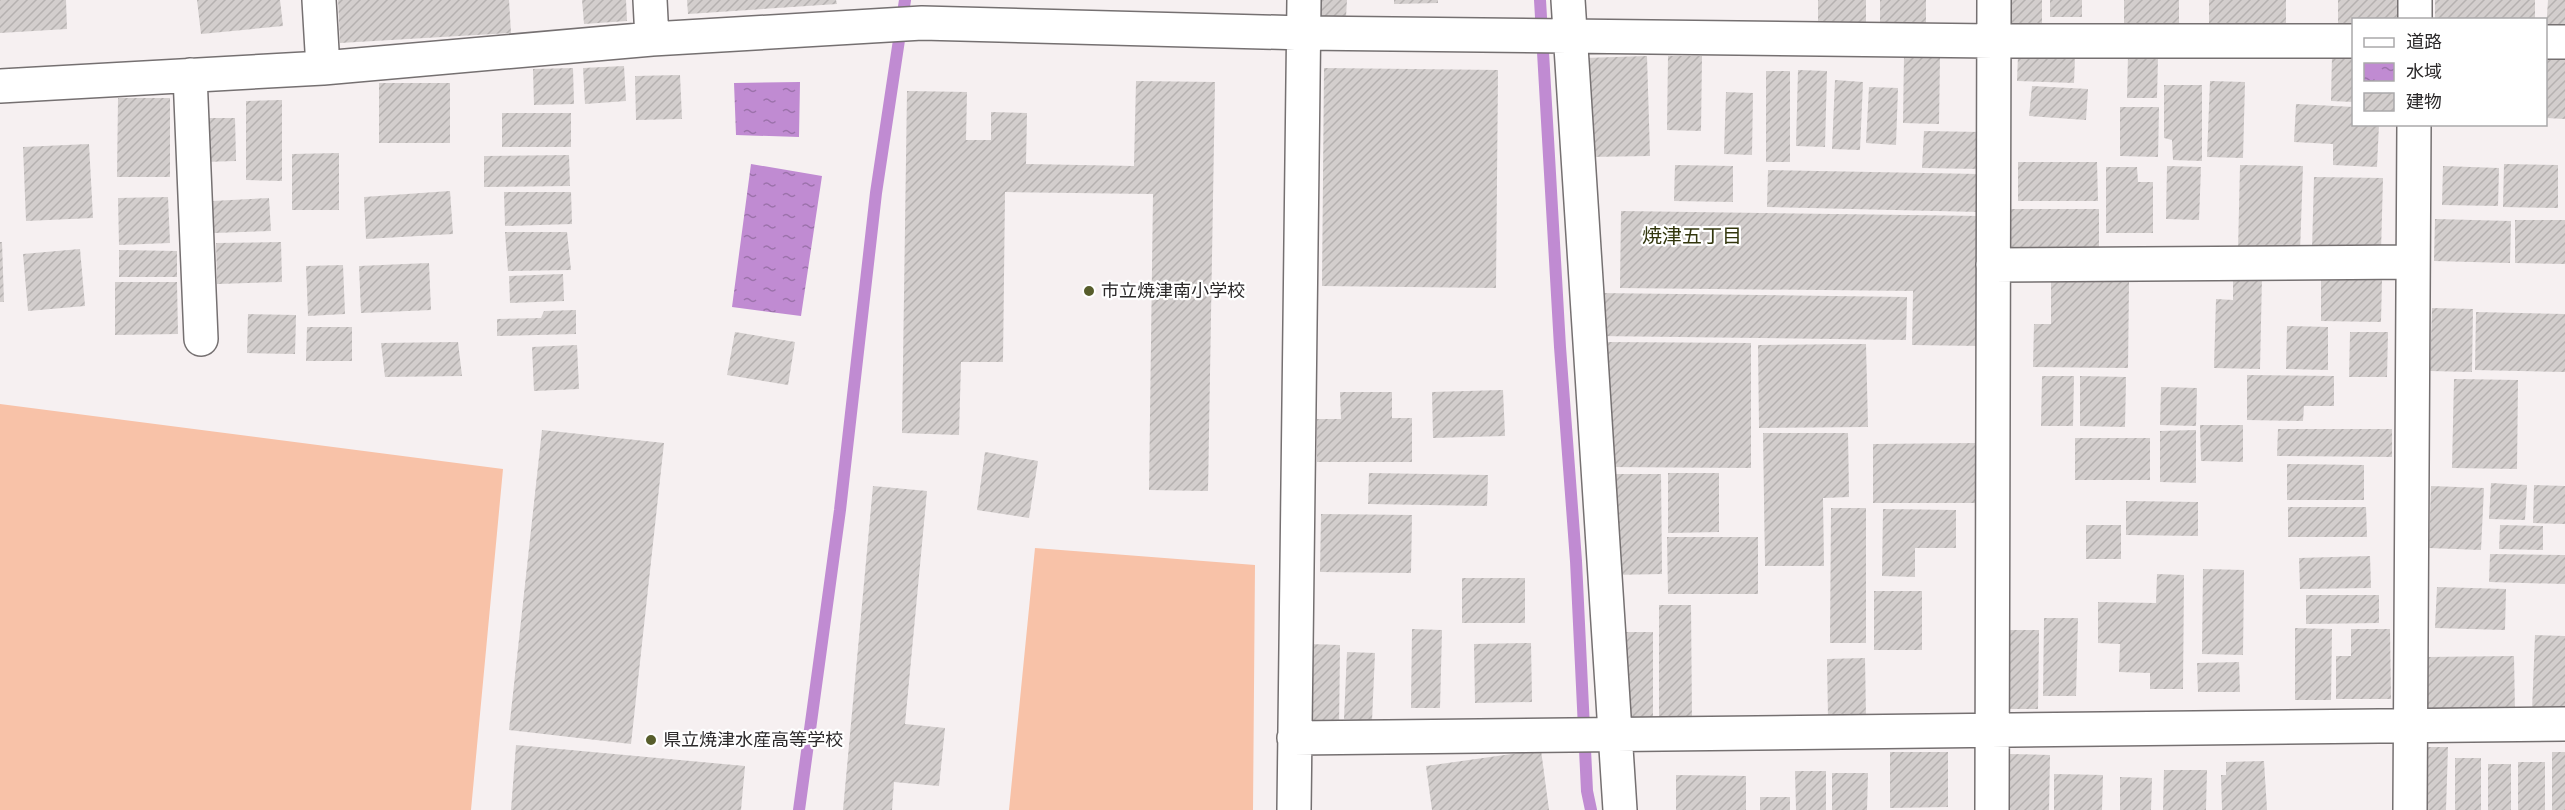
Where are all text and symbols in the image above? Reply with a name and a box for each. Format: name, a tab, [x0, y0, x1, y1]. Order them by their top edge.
legend	[2352, 18, 2547, 126]
text: 道路	[2406, 30, 2442, 53]
text: 水域	[2406, 60, 2442, 83]
text: 建物	[2406, 90, 2442, 113]
district label: 焼津五丁目	[1642, 223, 1742, 249]
place label: 市立焼津南小学校	[1101, 279, 1245, 302]
marker: 市立焼津南小学校	[1082, 284, 1096, 298]
place label: 県立焼津水産高等学校	[663, 728, 843, 751]
marker: 県立焼津水産高等学校	[644, 733, 658, 747]

